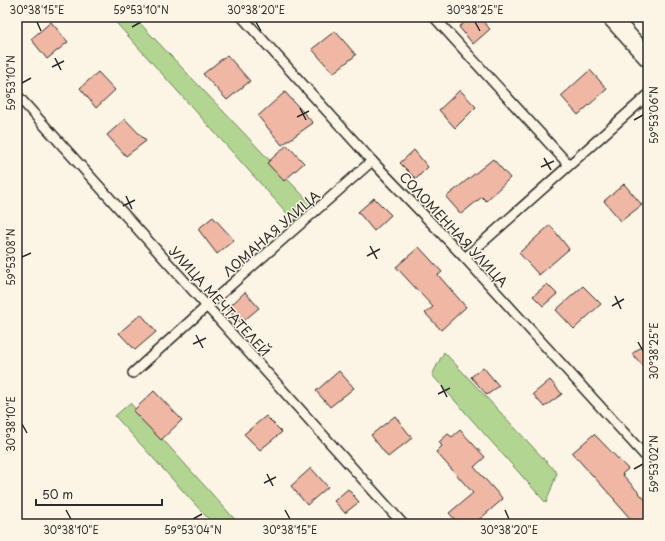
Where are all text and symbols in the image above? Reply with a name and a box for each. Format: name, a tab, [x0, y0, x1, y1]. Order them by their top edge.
text: 30°38'15"E	[10, 2, 64, 17]
text: 59°53'10"N	[113, 2, 169, 17]
text: 30°38'20"E	[227, 2, 285, 17]
text: 30°38'25"E	[446, 2, 504, 17]
text: 59°53'10"N	[3, 55, 18, 111]
text: 59°53'06"N	[646, 86, 661, 144]
street label: СОЛОМЕННАЯ УЛИЦА	[396, 167, 512, 291]
street label: ЛОМАНАЯ УЛИЦА	[218, 186, 324, 280]
text: 59°53'08"N	[3, 228, 18, 286]
street label: УЛИЦА МЕЧТАТЕЛЕЙ	[165, 242, 275, 360]
text: 30°38'25"E	[646, 322, 661, 380]
text: 30°38'10"E	[3, 396, 18, 452]
text: 59°53'02"N	[646, 435, 661, 493]
scale bar	[36, 481, 162, 507]
text: 50 m	[42, 485, 73, 503]
text: 30°38'10"E	[43, 522, 99, 537]
text: 59°53'04"N	[164, 522, 222, 537]
text: 30°38'15"E	[263, 522, 317, 537]
text: 30°38'20"E	[480, 522, 538, 537]

